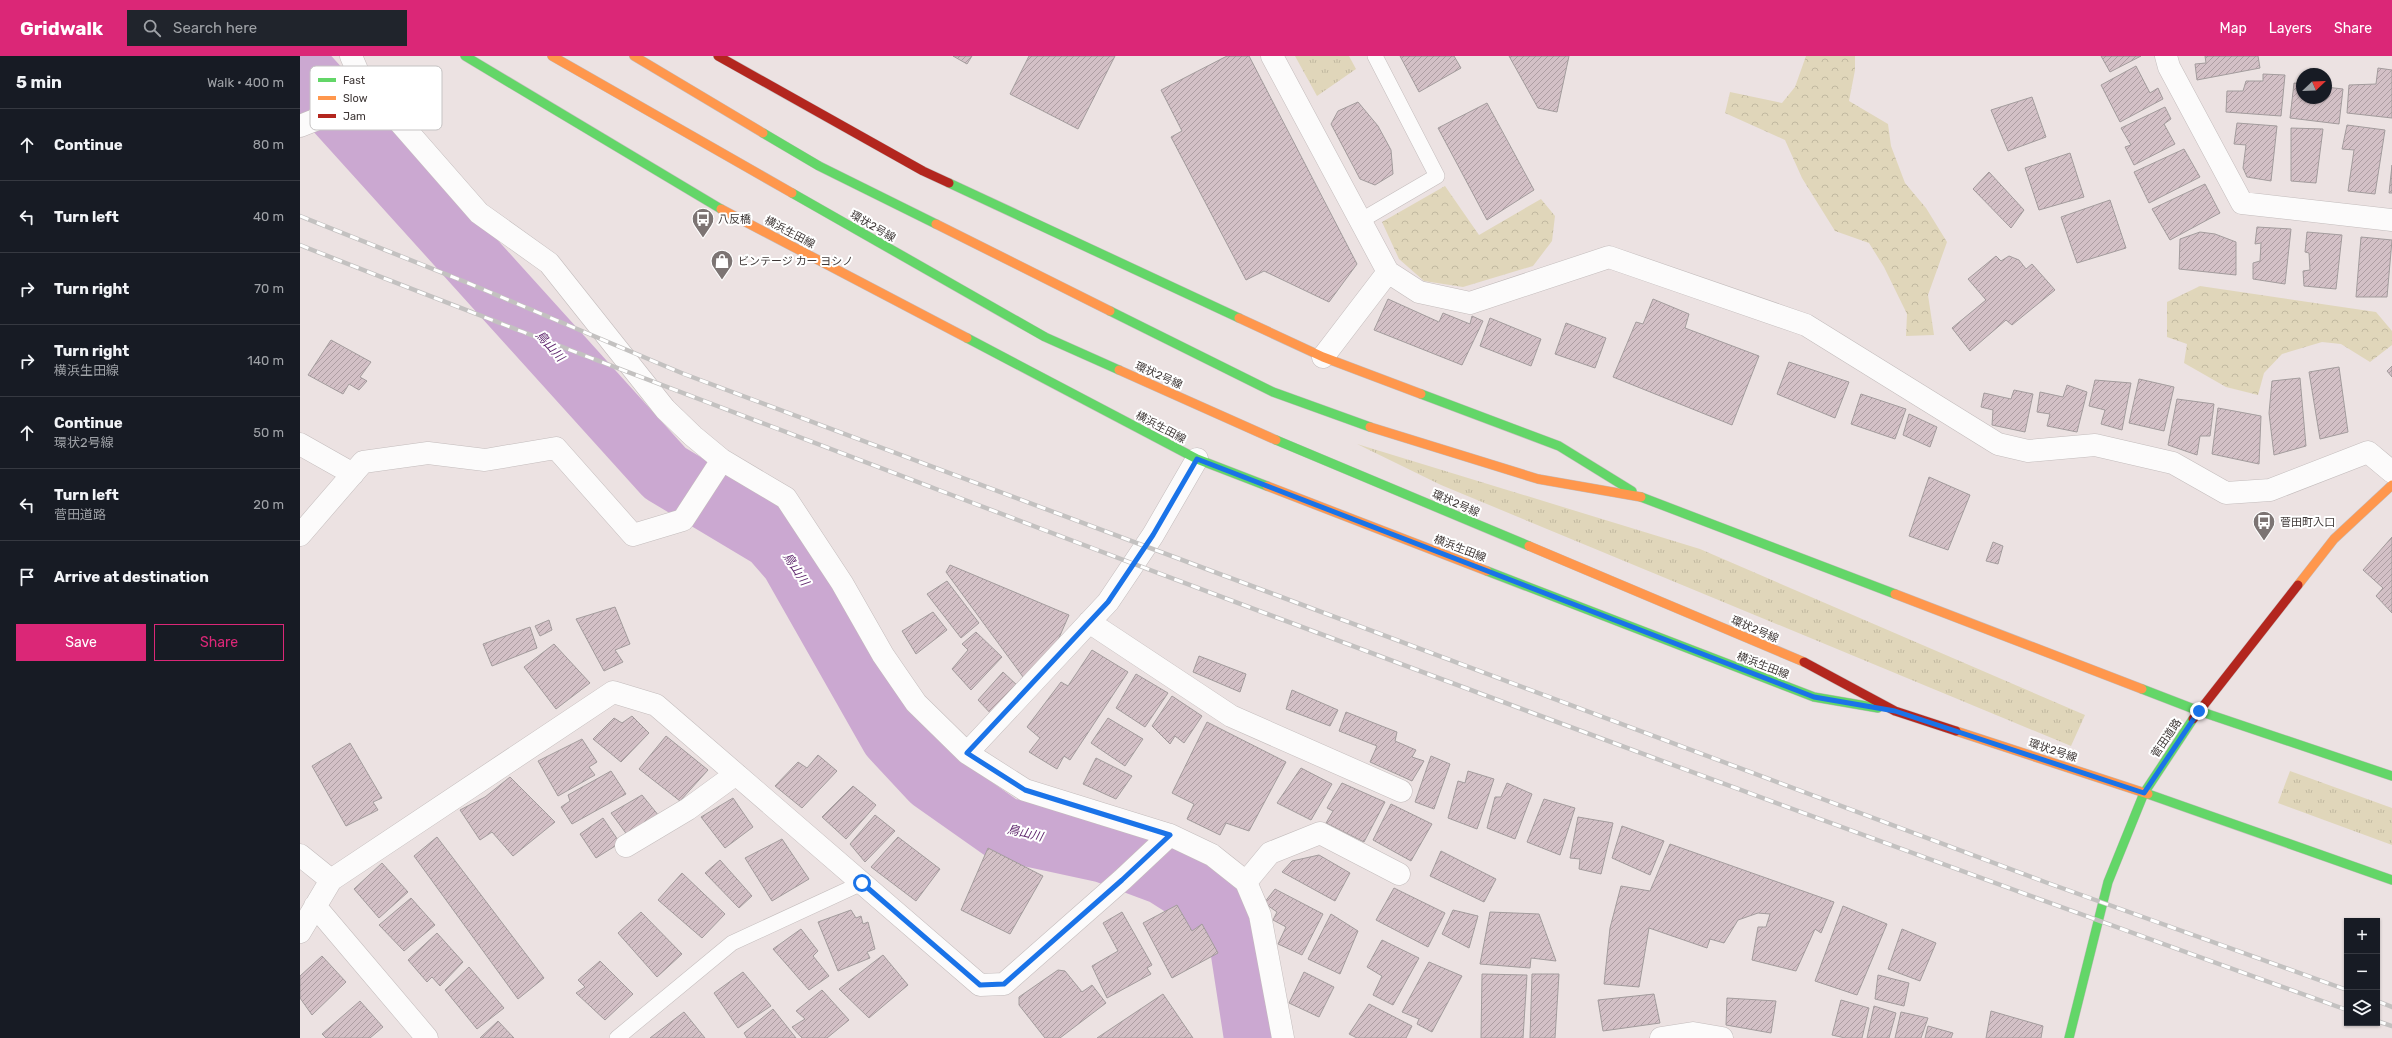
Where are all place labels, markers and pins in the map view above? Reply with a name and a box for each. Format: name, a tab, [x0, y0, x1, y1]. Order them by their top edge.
bus stop icon: 八反橋	[690, 206, 716, 239]
place label: 八反橋	[718, 213, 751, 226]
shop icon: ビンテージ カー ヨシノ	[709, 248, 735, 281]
place label: ビンテージ カー ヨシノ	[738, 255, 853, 268]
bus stop icon: 菅田町入口	[2251, 509, 2277, 542]
place label: 菅田町入口	[2280, 516, 2335, 529]

